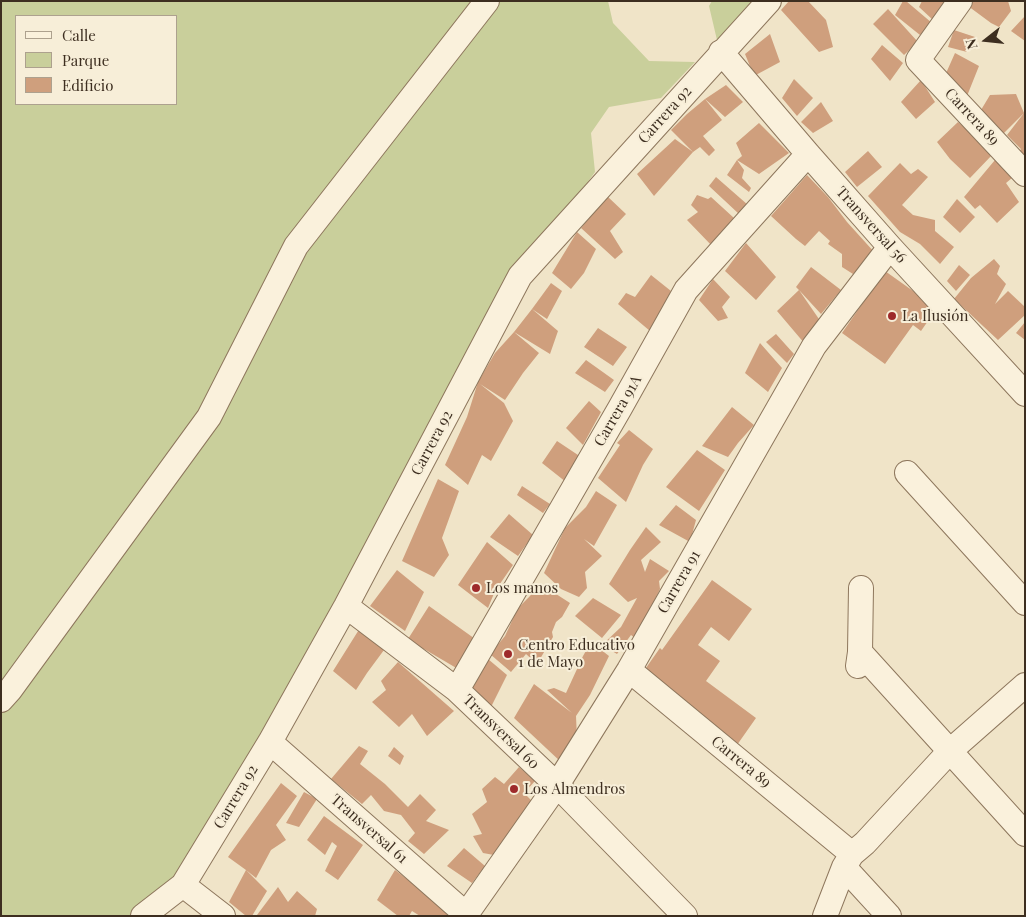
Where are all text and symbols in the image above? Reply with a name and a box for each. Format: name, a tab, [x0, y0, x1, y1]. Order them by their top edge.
legend	[15, 15, 178, 105]
north arrow	[961, 15, 1011, 65]
text: Calle	[62, 25, 96, 45]
text: N	[961, 37, 982, 52]
text: Parque	[62, 50, 109, 70]
text: Edificio	[62, 75, 113, 95]
street label: Carrera 92	[635, 83, 695, 147]
street label: Carrera 89	[941, 85, 1003, 149]
street label: Transversal 56	[832, 183, 910, 267]
place label: La Ilusión	[902, 307, 968, 325]
marker: La Ilusión	[886, 310, 898, 322]
street label: Carrera 91A	[590, 372, 646, 450]
street label: Carrera 92	[407, 407, 457, 479]
street label: Carrera 91	[654, 547, 704, 617]
place label: Los manos	[486, 579, 558, 597]
marker: Los manos	[470, 582, 482, 594]
place label: Centro Educativo 1 de Mayo	[518, 636, 635, 671]
marker: Centro Educativo 1 de Mayo	[502, 648, 514, 660]
street label: Transversal 60	[459, 691, 543, 773]
street label: Carrera 89	[707, 732, 775, 792]
street label: Carrera 92	[210, 762, 262, 832]
place label: Los Almendros	[524, 780, 625, 798]
marker: Los Almendros	[508, 783, 520, 795]
street label: Transversal 61	[327, 791, 411, 867]

